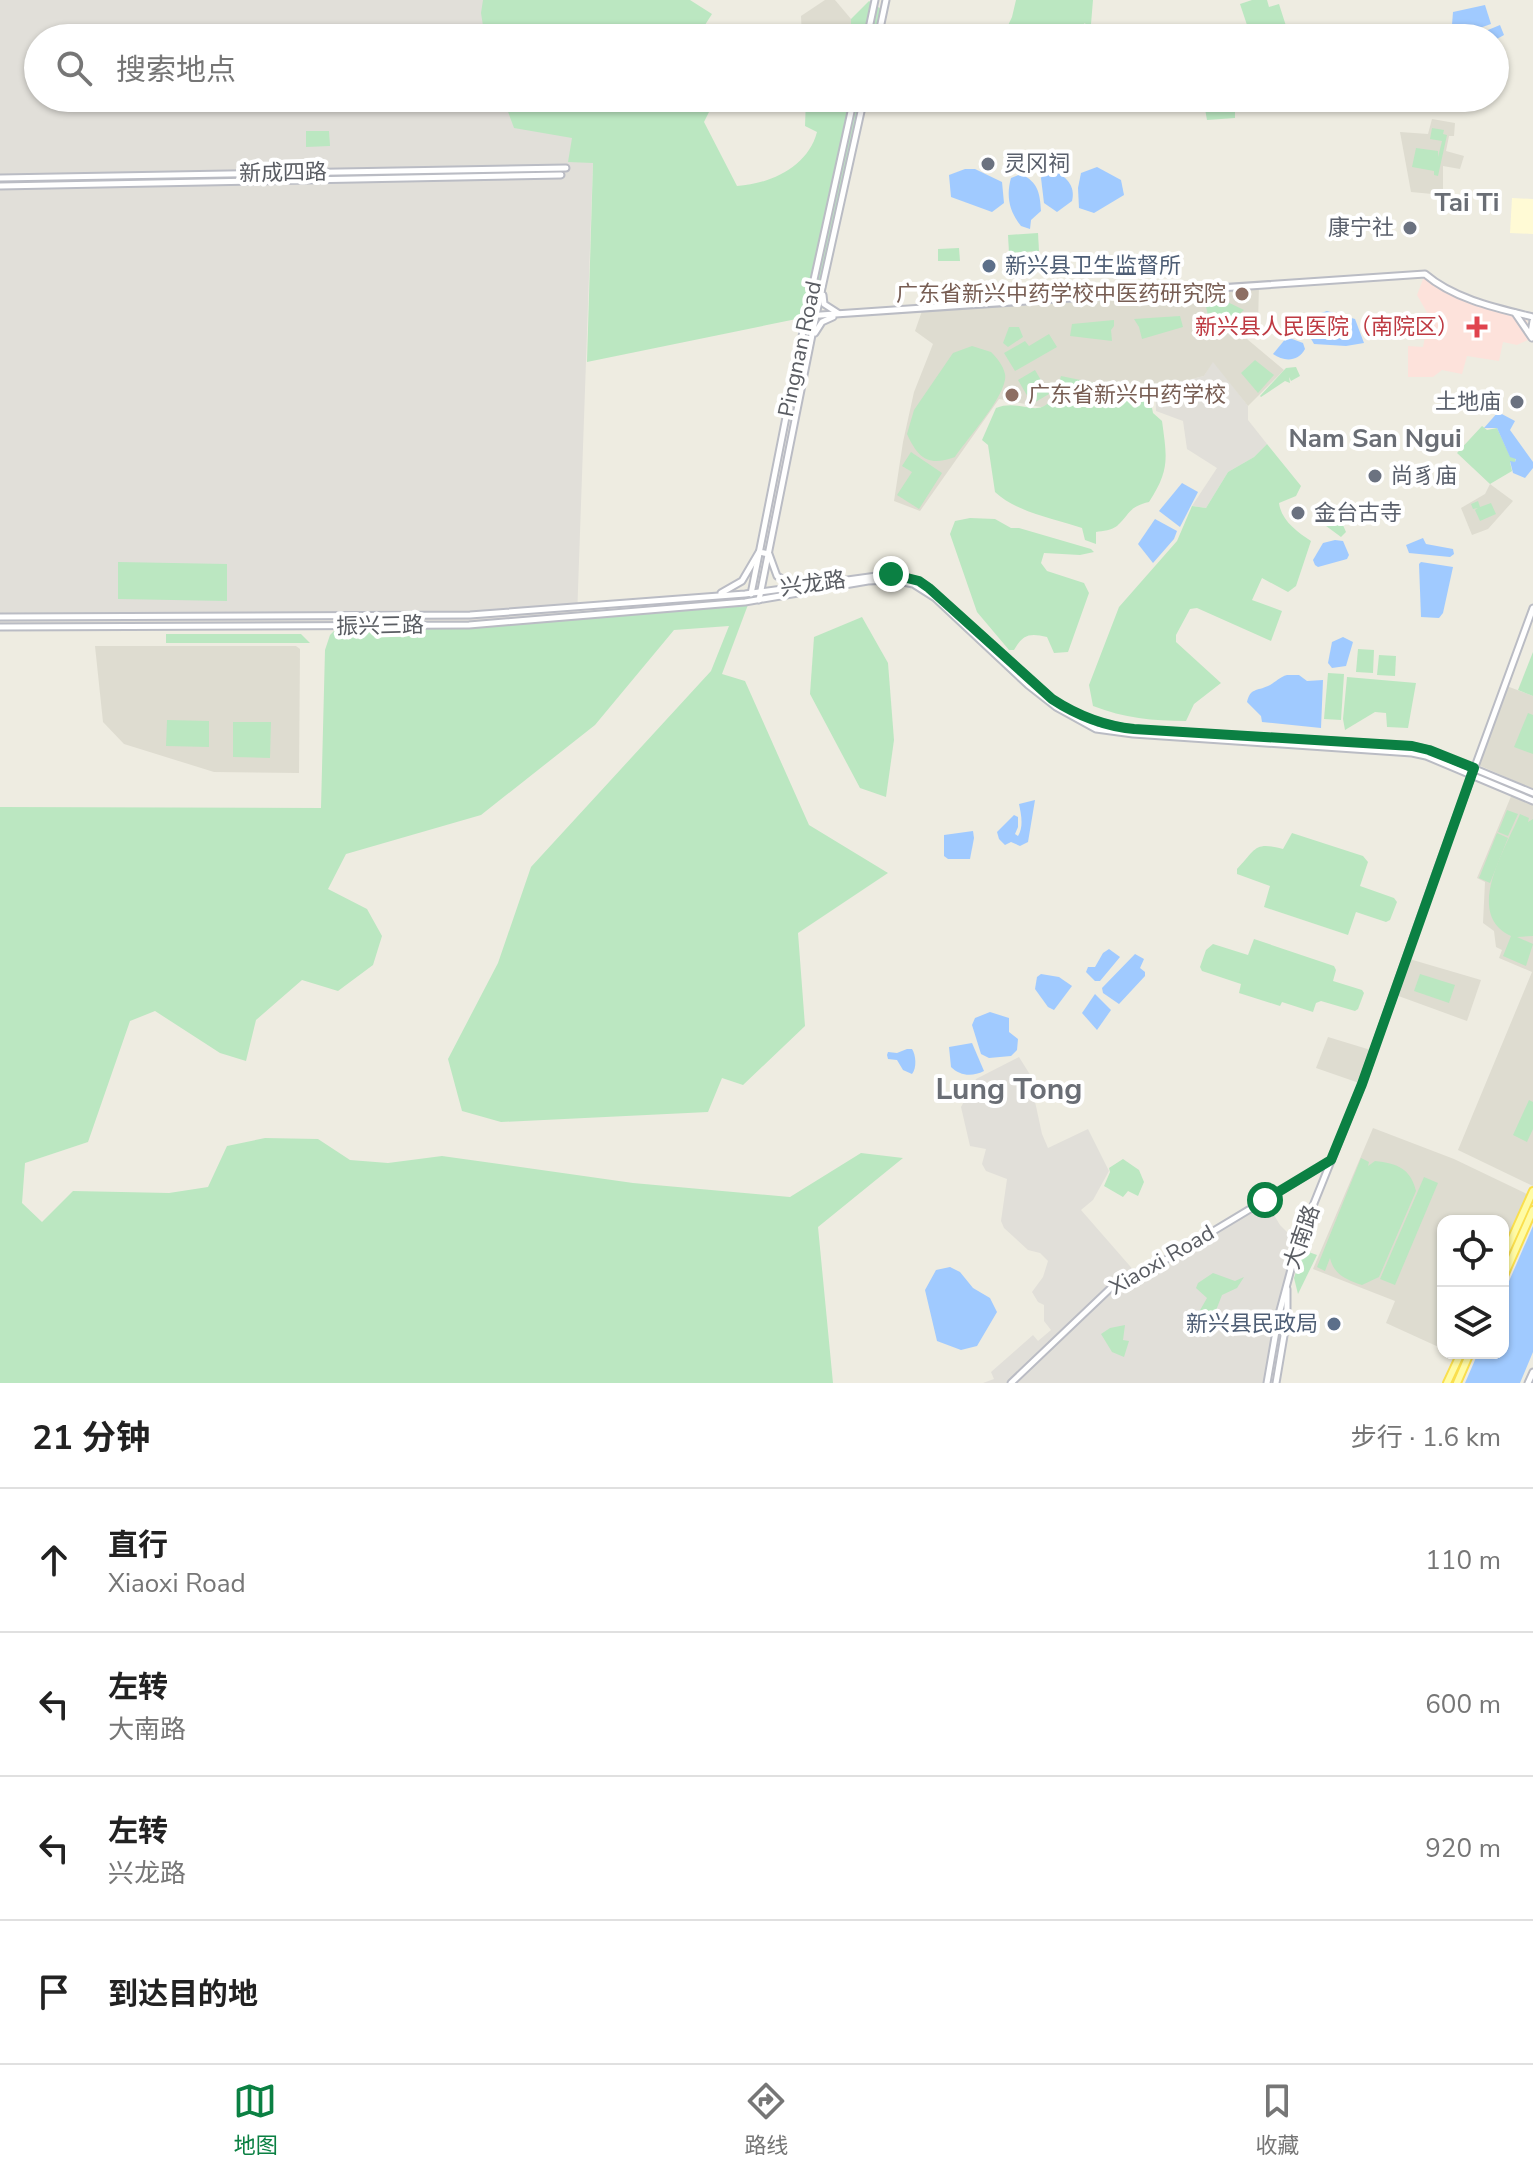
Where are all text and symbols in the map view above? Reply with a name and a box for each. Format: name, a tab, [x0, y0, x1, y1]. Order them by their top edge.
search box	[24, 24, 1509, 112]
icon: search	[52, 46, 96, 90]
text: 搜索地点	[116, 50, 236, 91]
place label: 灵冈祠	[1004, 149, 1070, 179]
marker: 灵冈祠	[979, 155, 997, 173]
street label: 新成四路	[239, 157, 327, 189]
district label: Tai Ti	[1435, 185, 1499, 220]
place label: 康宁社	[1328, 213, 1394, 243]
marker: 康宁社	[1401, 219, 1419, 237]
place label: 新兴县卫生监督所	[1005, 251, 1181, 281]
marker: 新兴县卫生监督所	[980, 257, 998, 275]
street label: Pingnan Road	[771, 278, 829, 420]
place label: 广东省新兴中药学校中医药研究院	[896, 279, 1226, 309]
marker: 广东省新兴中药学校中医药研究院	[1233, 285, 1251, 303]
place label: 新兴县人民医院（南院区）	[1195, 312, 1459, 342]
marker: 新兴县人民医院（南院区）	[1466, 316, 1488, 338]
place label: 广东省新兴中药学校	[1028, 380, 1226, 410]
marker: 广东省新兴中药学校	[1003, 386, 1021, 404]
place label: 土地庙	[1435, 387, 1501, 417]
marker: 土地庙	[1508, 393, 1526, 411]
district label: Nam San Ngui	[1288, 421, 1462, 456]
place label: 尚豸庙	[1391, 461, 1457, 491]
marker: 尚豸庙	[1366, 467, 1384, 485]
place label: 金台古寺	[1314, 498, 1402, 528]
marker: 金台古寺	[1289, 504, 1307, 522]
route end	[873, 556, 909, 592]
street label: 兴龙路	[778, 565, 848, 603]
street label: 振兴三路	[336, 610, 424, 642]
district label: Lung Tong	[936, 1069, 1082, 1110]
route start	[1247, 1182, 1283, 1218]
street label: 大南路	[1277, 1201, 1327, 1273]
map controls	[1437, 1215, 1509, 1359]
button: locate	[1437, 1215, 1509, 1287]
street label: Xiaoxi Road	[1104, 1218, 1220, 1302]
button: layers	[1437, 1287, 1509, 1359]
place label: 新兴县民政局	[1186, 1309, 1318, 1339]
marker: 新兴县民政局	[1325, 1315, 1343, 1333]
text: 21 分钟	[32, 1415, 150, 1461]
text: 步行 · 1.6 km	[1351, 1420, 1501, 1455]
text: 直行	[108, 1525, 168, 1566]
icon: ahead	[32, 1538, 76, 1582]
text: 110 m	[1425, 1543, 1501, 1578]
text: Xiaoxi Road	[108, 1566, 246, 1601]
text: 左转	[108, 1667, 168, 1708]
icon: left	[32, 1682, 76, 1726]
text: 600 m	[1425, 1687, 1501, 1722]
text: 大南路	[108, 1712, 186, 1747]
text: 左转	[108, 1811, 168, 1852]
icon: left	[32, 1826, 76, 1870]
text: 920 m	[1425, 1831, 1501, 1866]
text: 兴龙路	[108, 1856, 186, 1891]
icon: arrive	[32, 1970, 76, 2014]
text: 到达目的地	[108, 1974, 258, 2015]
tab: 地图	[233, 2079, 278, 2161]
tab: 路线	[744, 2079, 789, 2161]
tab: 收藏	[1255, 2079, 1300, 2161]

